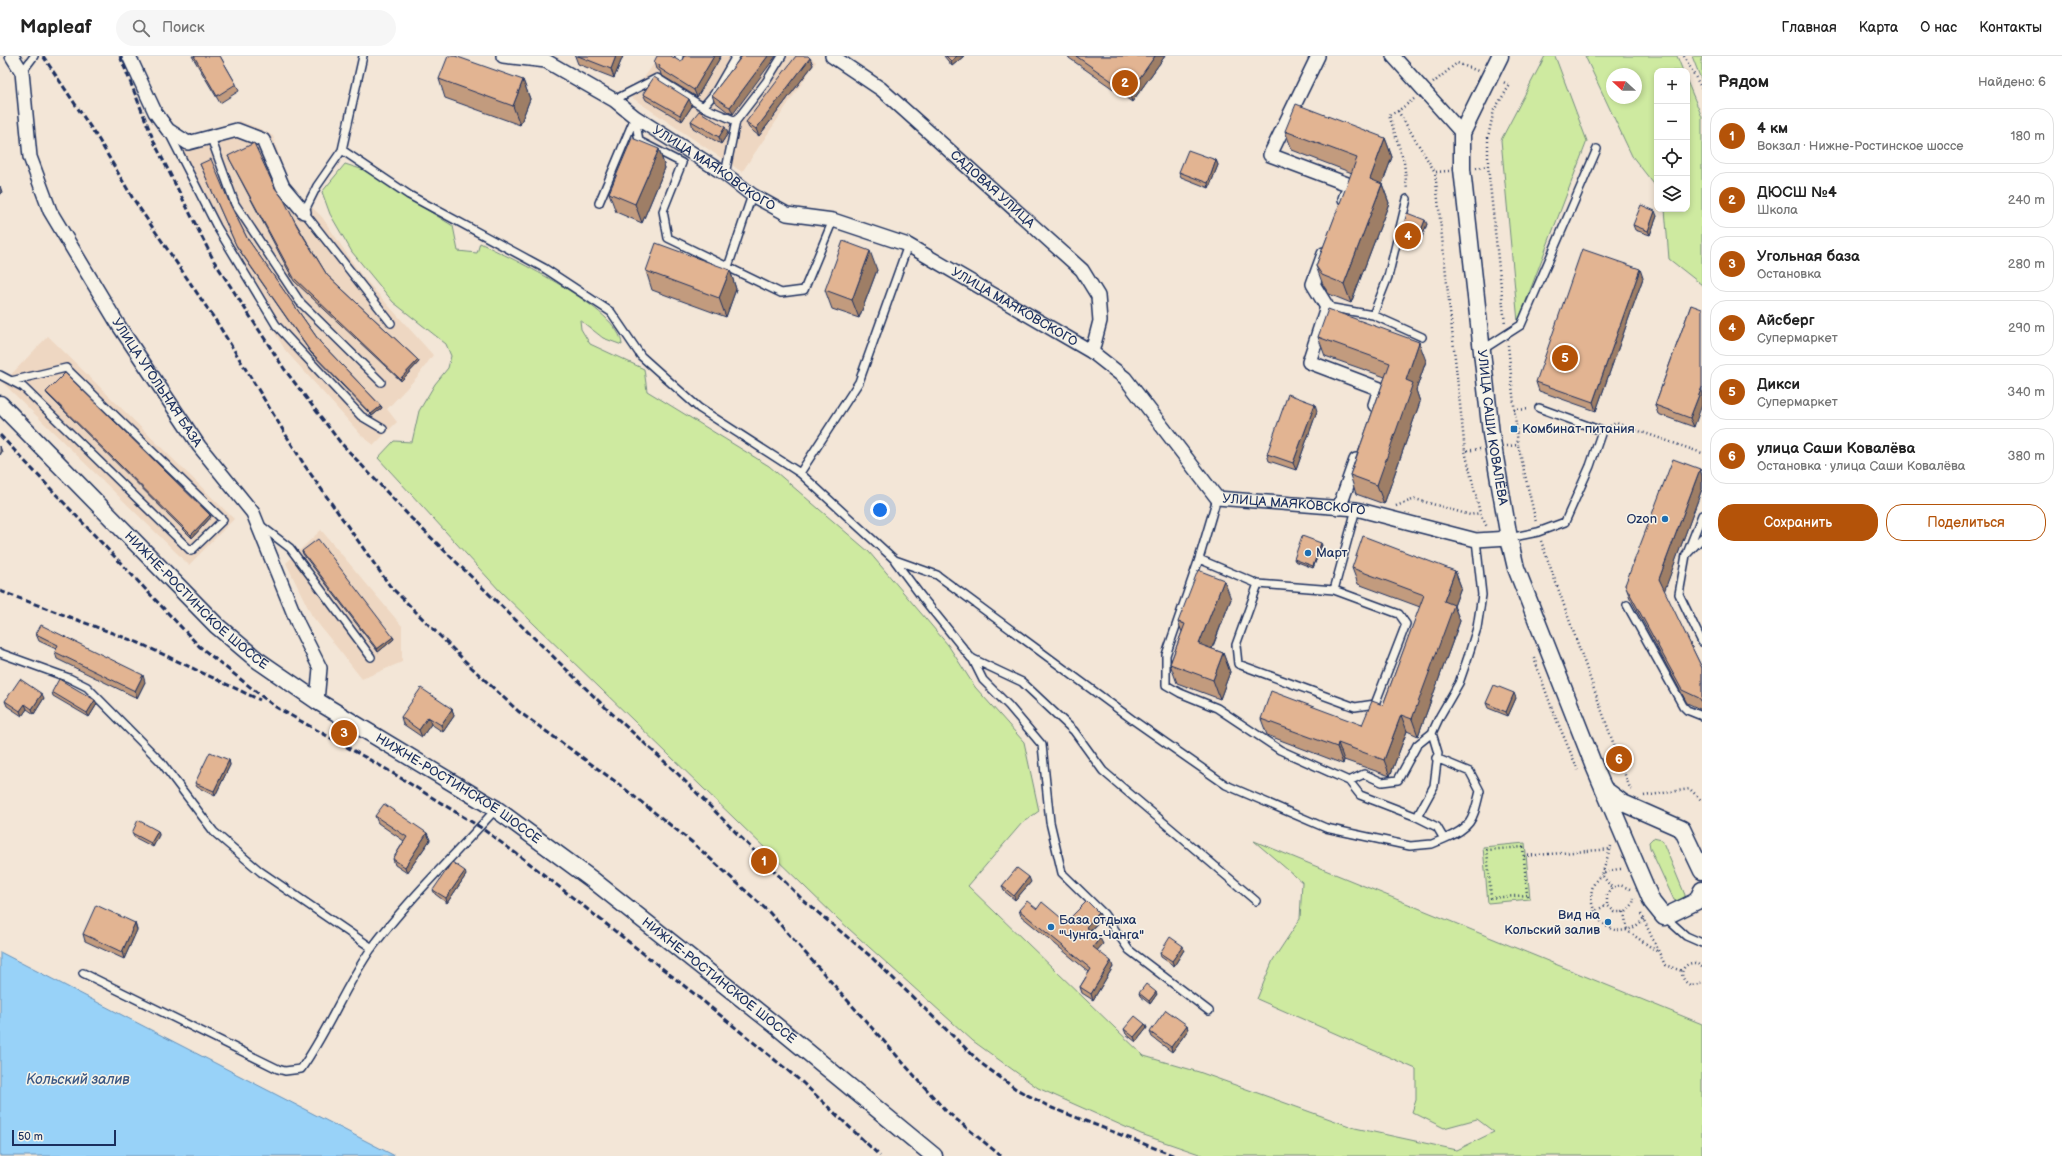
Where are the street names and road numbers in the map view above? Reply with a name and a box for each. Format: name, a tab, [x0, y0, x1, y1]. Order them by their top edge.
street label: УЛИЦА МАЯКОВСКОГО	[650, 122, 778, 214]
street label: САДОВАЯ УЛИЦА	[947, 147, 1038, 232]
street label: УЛИЦА МАЯКОВСКОГО	[948, 264, 1081, 350]
street label: УЛИЦА УГОЛЬНАЯ БАЗА	[108, 315, 205, 450]
street label: УЛИЦА САШИ КОВАЛЁВА	[1474, 349, 1511, 507]
street label: УЛИЦА МАЯКОВСКОГО	[1222, 490, 1367, 519]
street label: НИЖНЕ-РОСТИНСКОЕ ШОССЕ	[121, 528, 271, 673]
street label: НИЖНЕ-РОСТИНСКОЕ ШОССЕ	[373, 730, 544, 847]
street label: НИЖНЕ-РОСТИНСКОЕ ШОССЕ	[638, 914, 799, 1047]

